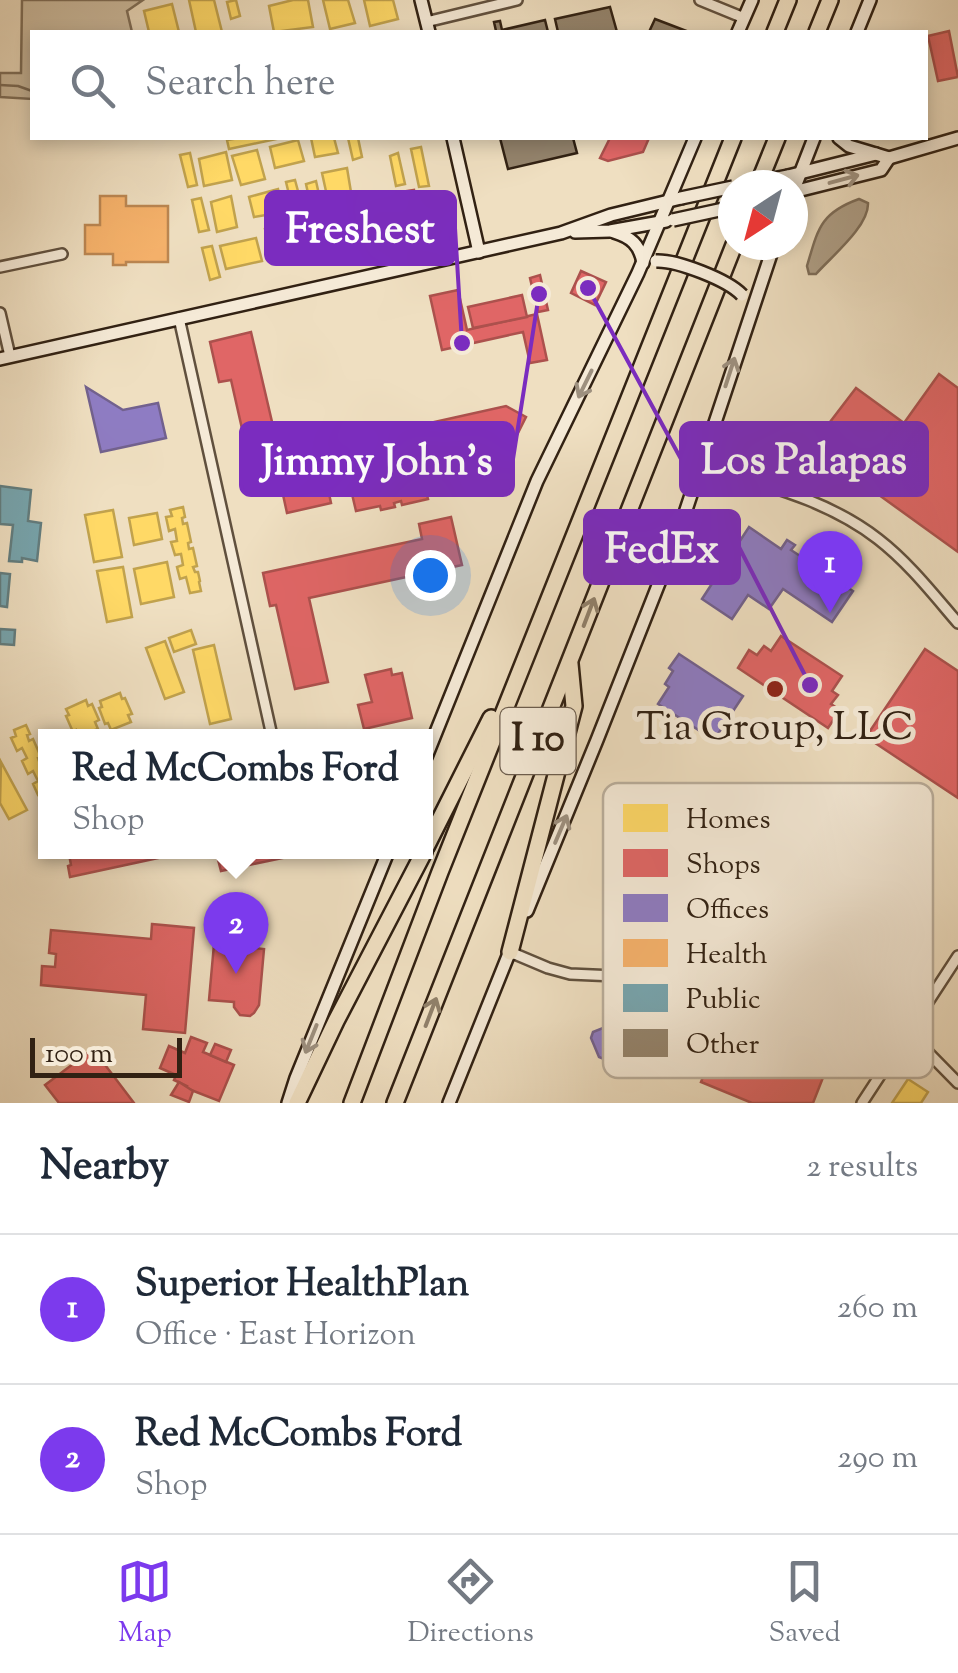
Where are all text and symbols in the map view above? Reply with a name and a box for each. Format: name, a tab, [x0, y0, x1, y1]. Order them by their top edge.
search box	[30, 30, 928, 140]
icon: search	[65, 58, 120, 113]
text: Search here	[145, 58, 336, 112]
one-way arrow	[828, 169, 859, 188]
north arrow	[718, 170, 808, 260]
callout: Freshest	[266, 192, 455, 264]
text: Freshest	[285, 202, 435, 262]
one-way arrow	[723, 357, 741, 389]
one-way arrow	[574, 368, 593, 398]
callout: Jimmy John's	[241, 423, 513, 495]
callout: Los Palapas	[681, 423, 927, 495]
text: Los Palapas	[701, 433, 907, 493]
text: Jimmy John's	[258, 434, 493, 494]
callout: FedEx	[585, 511, 739, 583]
text: FedEx	[605, 522, 719, 582]
pin: 1	[798, 530, 862, 613]
your location	[405, 550, 456, 601]
one-way arrow	[582, 598, 600, 628]
marker: Tia Group, LLC	[764, 678, 786, 700]
place label: Tia Group, LLC	[636, 701, 914, 758]
road number: I 10	[500, 708, 576, 774]
popup	[38, 729, 433, 859]
text: Red McCombs Ford	[72, 744, 399, 798]
legend	[603, 783, 933, 1078]
text: Shop	[72, 798, 144, 844]
text: Homes	[686, 801, 770, 841]
one-way arrow	[553, 815, 571, 845]
text: Shops	[686, 846, 760, 886]
text: Offices	[686, 891, 769, 931]
pin: 2	[204, 892, 268, 974]
text: Health	[686, 936, 768, 976]
text: Public	[686, 981, 761, 1021]
one-way arrow	[424, 998, 442, 1028]
one-way arrow	[301, 1023, 319, 1054]
text: Other	[686, 1026, 760, 1066]
scale bar	[30, 1033, 182, 1078]
text: 100 m	[45, 1035, 113, 1075]
text: Nearby	[40, 1138, 169, 1198]
text: 2 results	[806, 1145, 918, 1191]
text: Superior HealthPlan	[135, 1259, 469, 1313]
text: 1	[67, 1286, 78, 1332]
text: 260 m	[837, 1286, 918, 1332]
text: Office · East Horizon	[135, 1313, 416, 1359]
text: Red McCombs Ford	[135, 1409, 462, 1463]
text: 2	[65, 1436, 80, 1482]
text: 290 m	[837, 1436, 918, 1482]
text: Shop	[135, 1463, 207, 1509]
tab: Map	[117, 1554, 172, 1654]
tab: Directions	[407, 1554, 534, 1654]
tab: Saved	[769, 1554, 841, 1654]

